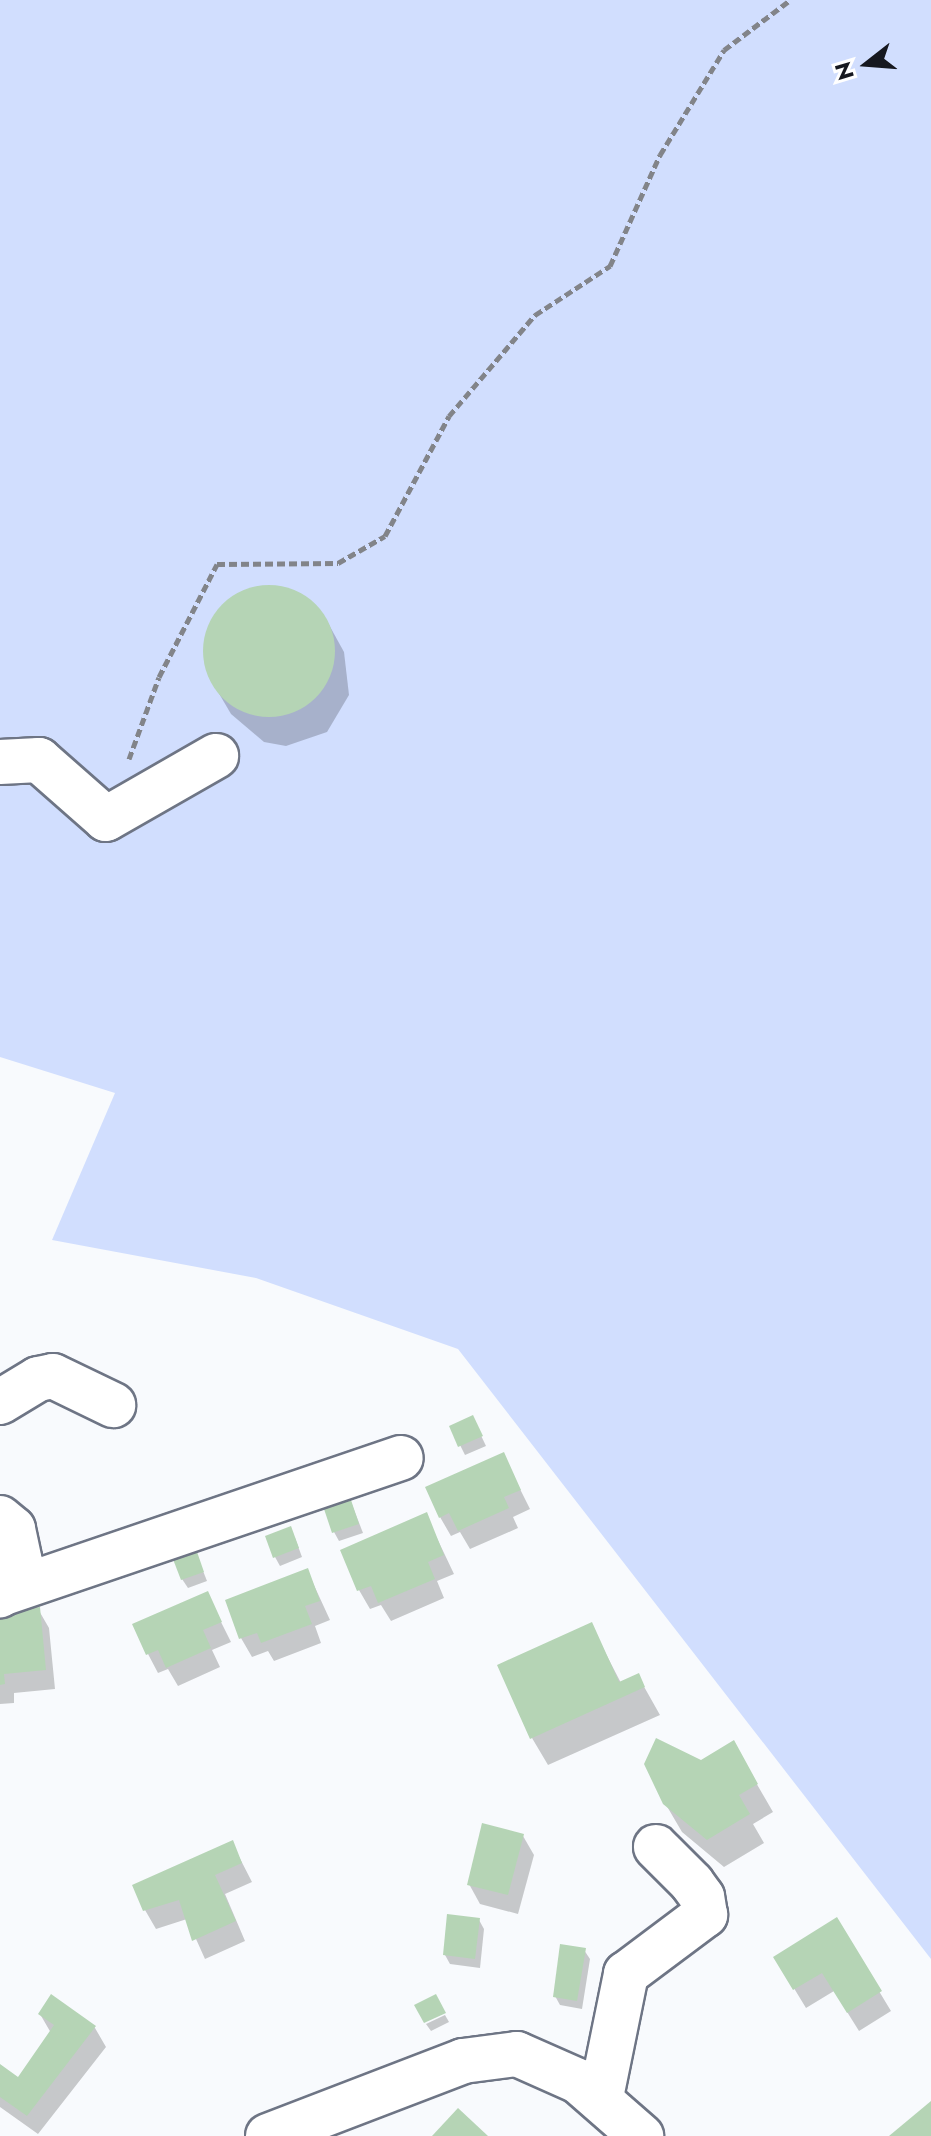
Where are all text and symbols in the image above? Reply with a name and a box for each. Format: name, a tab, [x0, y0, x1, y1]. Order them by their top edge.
north arrow	[827, 24, 907, 104]
text: N	[826, 58, 862, 84]

